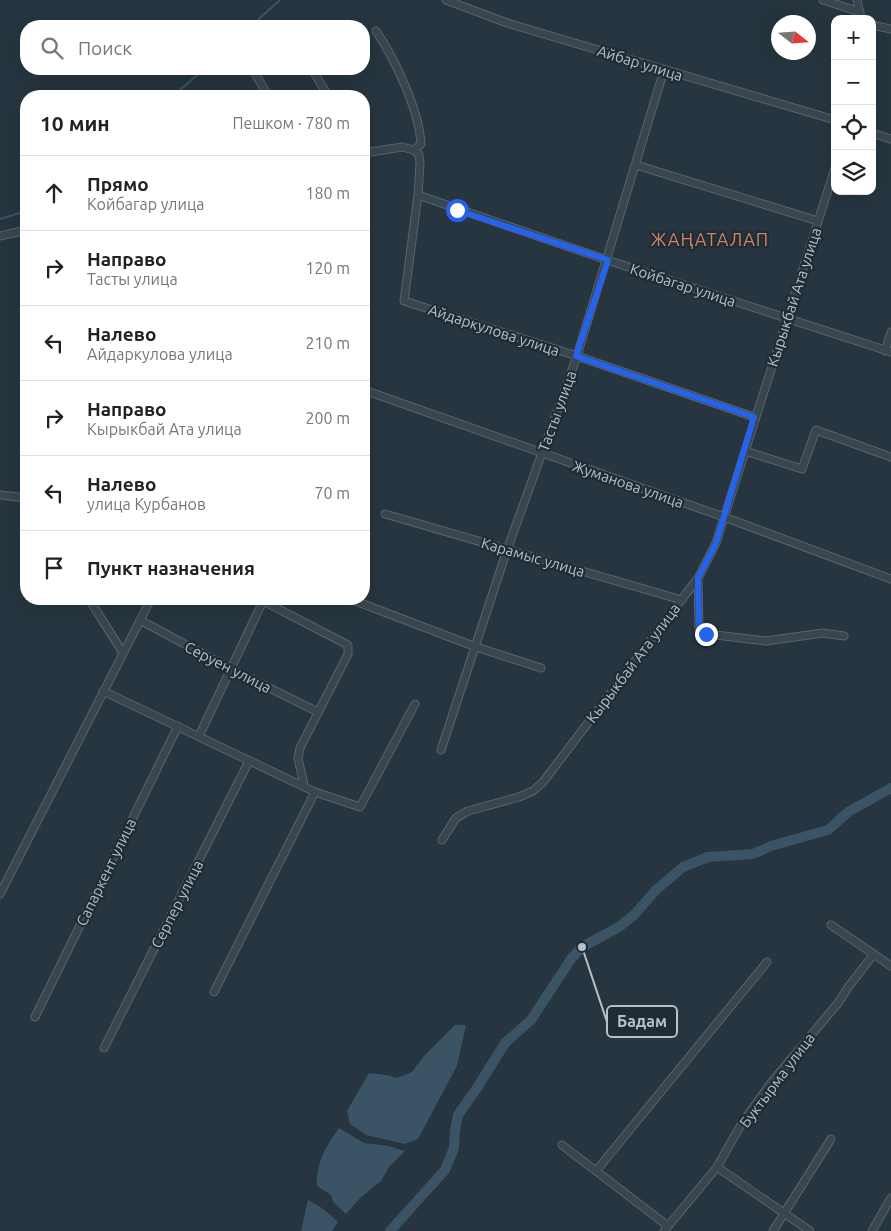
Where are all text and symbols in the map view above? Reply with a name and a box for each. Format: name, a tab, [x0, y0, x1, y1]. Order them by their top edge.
north arrow	[771, 15, 816, 60]
map controls	[831, 15, 876, 195]
button: +	[831, 15, 876, 60]
search box	[20, 20, 370, 75]
icon: search	[38, 34, 66, 62]
text: Поиск	[78, 37, 132, 59]
street label: Айбар улица	[595, 42, 685, 84]
button: −	[831, 60, 876, 105]
button: locate	[831, 105, 876, 150]
text: 10 мин	[40, 111, 110, 135]
text: Пешком · 780 m	[232, 114, 350, 132]
button: layers	[831, 150, 876, 195]
text: Прямо	[87, 173, 149, 195]
icon: ahead	[40, 179, 68, 207]
text: 180 m	[305, 184, 350, 202]
text: Койбагар улица	[87, 195, 204, 213]
route start	[446, 199, 469, 222]
street label: Кырыкбай Ата улица	[764, 225, 824, 369]
district label: ЖАҢАТАЛАП	[651, 229, 769, 249]
text: Направо	[87, 248, 167, 270]
icon: right	[40, 254, 68, 282]
text: 120 m	[305, 259, 350, 277]
street label: Койбагар улица	[628, 260, 738, 310]
text: Тасты улица	[87, 270, 178, 288]
street label: Айдаркулова улица	[426, 301, 562, 359]
text: Налево	[87, 323, 156, 345]
icon: left	[40, 329, 68, 357]
text: 210 m	[305, 334, 350, 352]
text: Айдаркулова улица	[87, 345, 233, 363]
street label: Тасты улица	[534, 368, 580, 454]
text: Направо	[87, 398, 167, 420]
icon: right	[40, 404, 68, 432]
text: 200 m	[305, 409, 350, 427]
text: Кырыкбай Ата улица	[87, 420, 242, 438]
street label: Жуманова улица	[570, 457, 686, 511]
text: Налево	[87, 473, 156, 495]
icon: left	[40, 479, 68, 507]
text: 70 m	[314, 484, 350, 502]
text: улица Курбанов	[87, 495, 206, 513]
street label: Карамыс улица	[479, 534, 587, 580]
icon: arrive	[40, 554, 68, 582]
text: Пункт назначения	[87, 557, 255, 579]
street label: Кырыкбай Ата улица	[583, 600, 683, 726]
route end	[695, 623, 718, 646]
street label: Серуен улица	[182, 638, 274, 696]
street label: Сапаркент улица	[73, 815, 139, 929]
street label: Серпер улица	[148, 857, 206, 951]
callout: Бадам	[607, 1006, 677, 1037]
text: Бадам	[617, 1012, 667, 1030]
street label: Буктырма улица	[736, 1029, 818, 1131]

